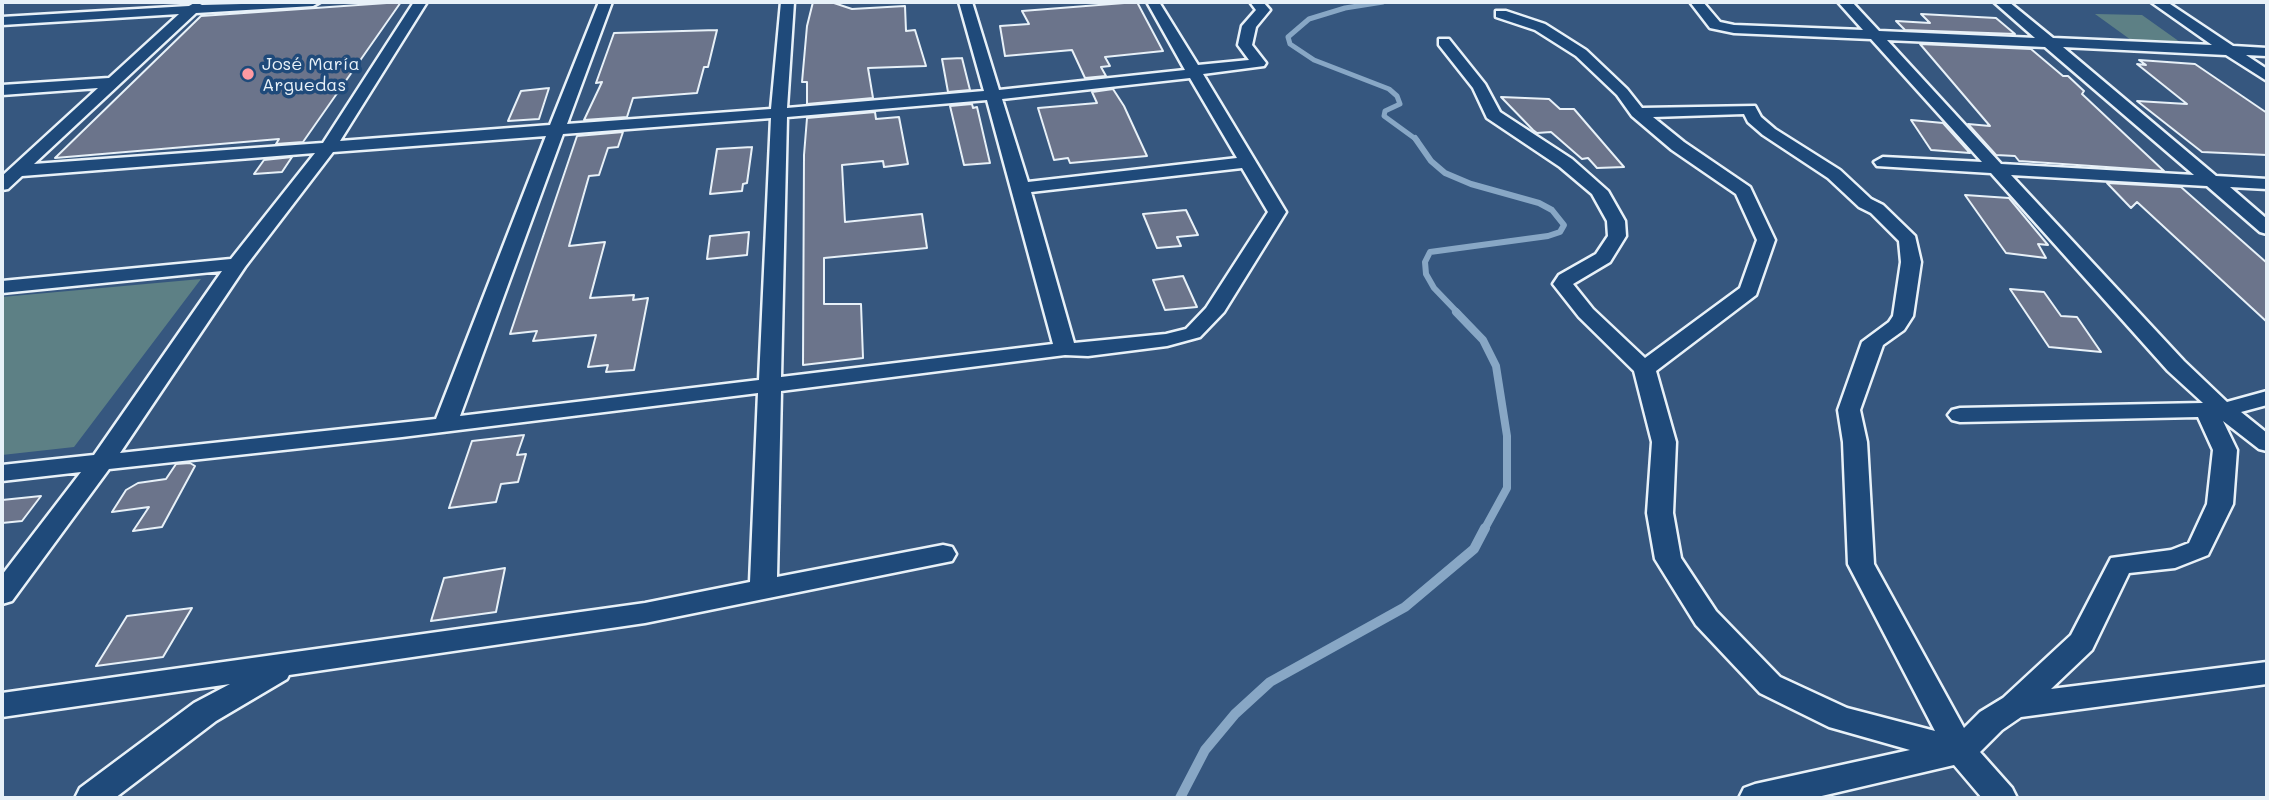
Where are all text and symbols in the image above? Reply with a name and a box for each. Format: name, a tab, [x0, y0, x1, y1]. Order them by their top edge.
place label: José María Arguedas	[262, 53, 360, 96]
marker: José María Arguedas	[240, 66, 256, 82]

